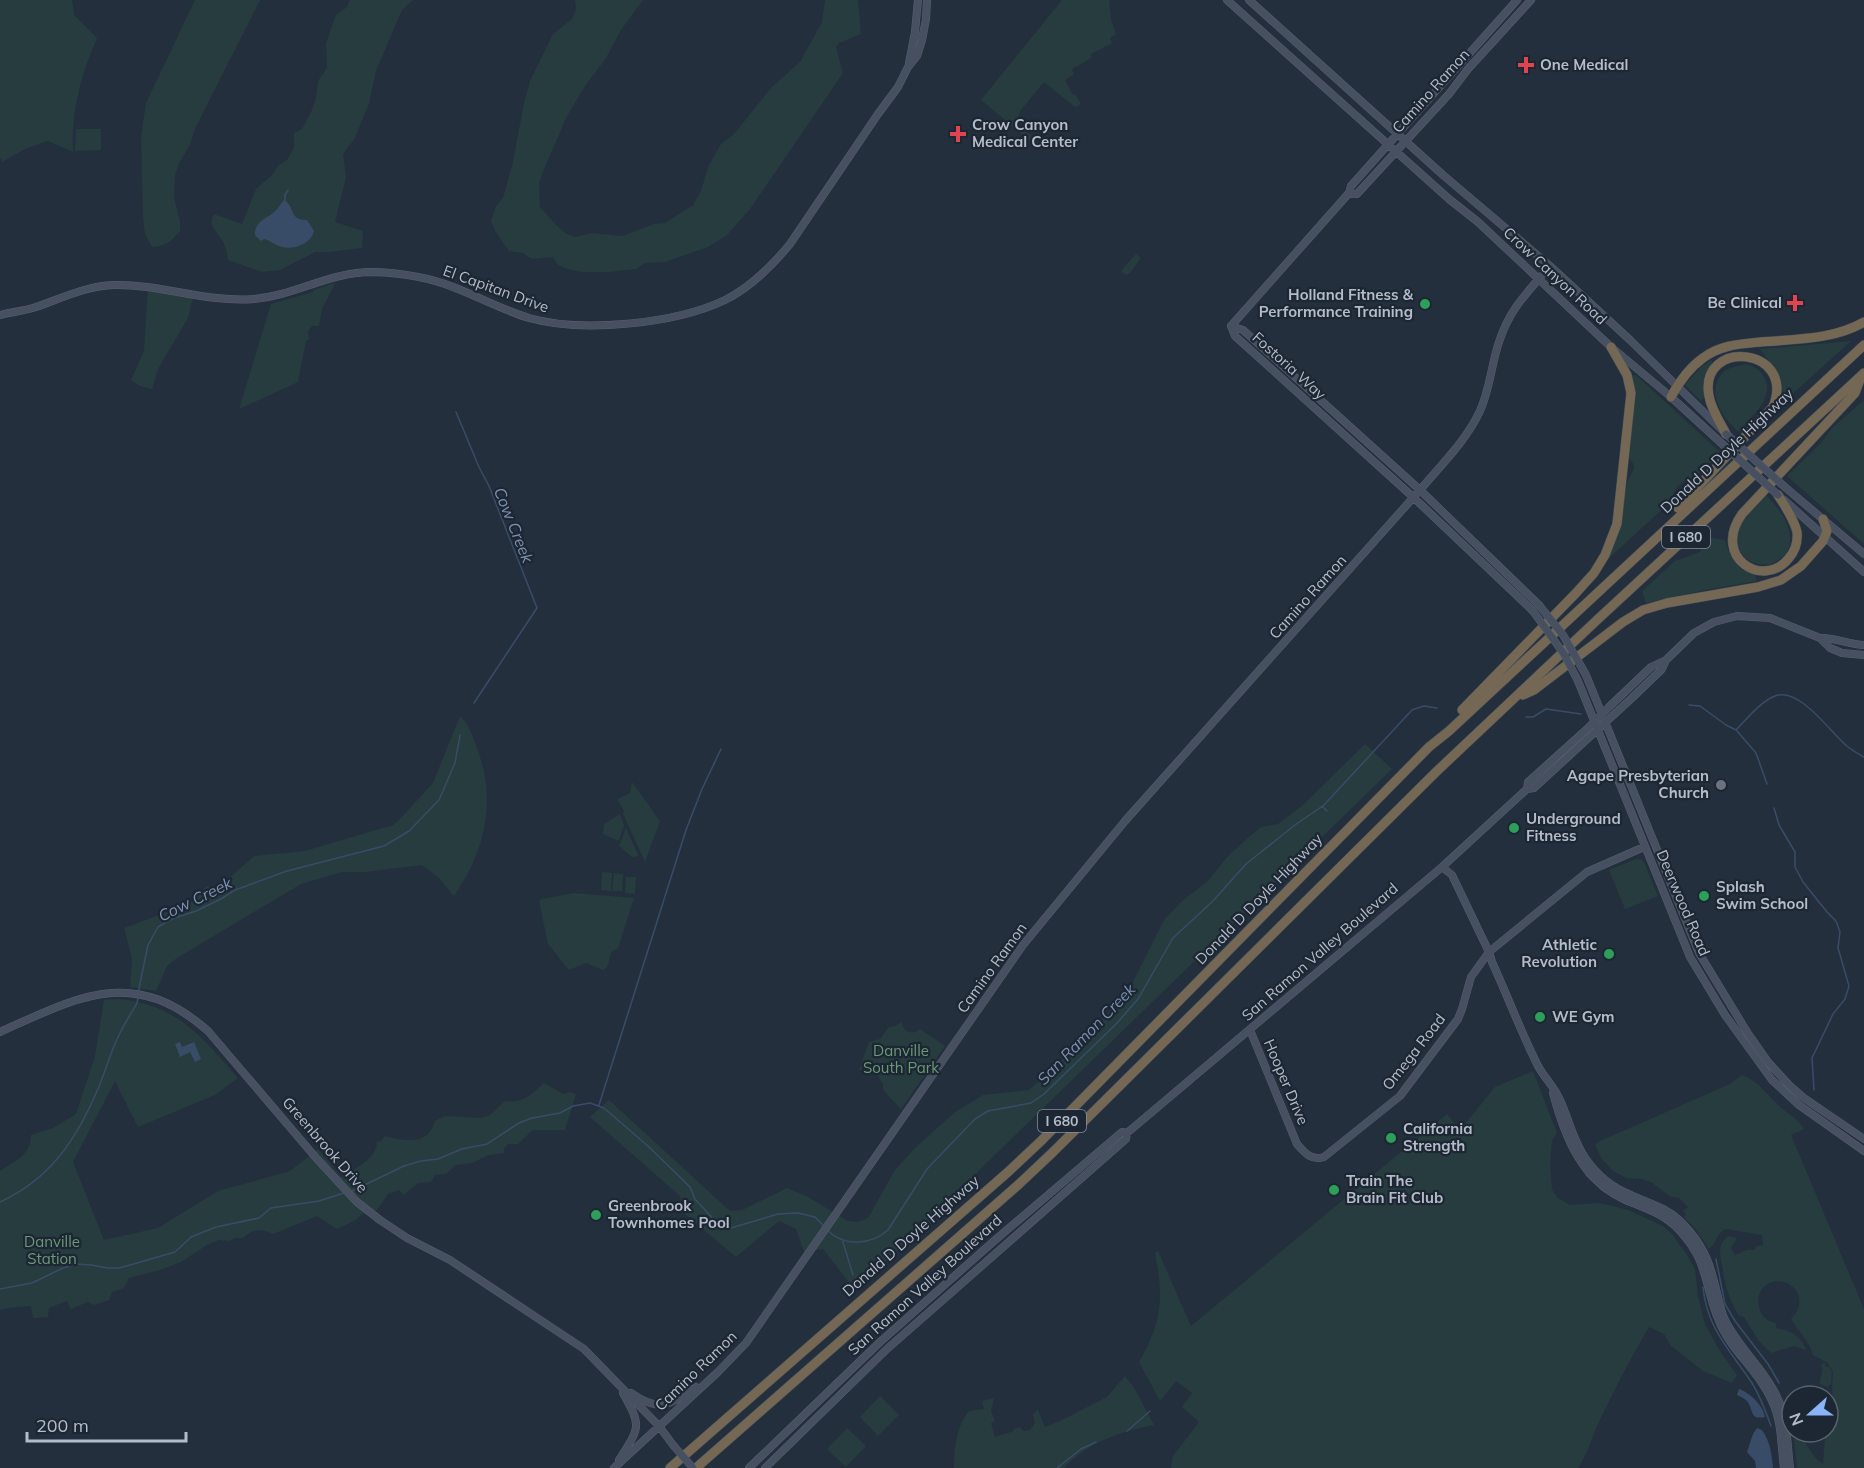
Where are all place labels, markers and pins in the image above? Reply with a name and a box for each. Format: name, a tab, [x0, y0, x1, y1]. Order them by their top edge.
place label: One Medical	[1540, 55, 1628, 74]
marker: One Medical	[1517, 56, 1535, 74]
place label: Crow Canyon Medical Center	[972, 115, 1078, 151]
marker: Crow Canyon Medical Center	[949, 125, 967, 143]
place label: Holland Fitness & Performance Training	[1259, 285, 1414, 321]
place label: Be Clinical	[1708, 293, 1782, 312]
marker: Be Clinical	[1786, 294, 1804, 312]
marker: Holland Fitness & Performance Training	[1418, 297, 1432, 311]
place label: Agape Presbyterian Church	[1567, 766, 1709, 802]
marker: Agape Presbyterian Church	[1714, 778, 1728, 792]
place label: Underground Fitness	[1526, 809, 1621, 845]
marker: Underground Fitness	[1507, 821, 1521, 835]
place label: Splash Swim School	[1716, 877, 1808, 913]
marker: Splash Swim School	[1697, 889, 1711, 903]
place label: Athletic Revolution	[1521, 935, 1597, 971]
marker: Athletic Revolution	[1602, 947, 1616, 961]
place label: WE Gym	[1552, 1007, 1615, 1026]
marker: WE Gym	[1533, 1010, 1547, 1024]
place label: California Strength	[1403, 1119, 1473, 1155]
marker: California Strength	[1384, 1131, 1398, 1145]
place label: Train The Brain Fit Club	[1346, 1171, 1443, 1207]
marker: Train The Brain Fit Club	[1327, 1183, 1341, 1197]
place label: Greenbrook Townhomes Pool	[608, 1196, 730, 1232]
marker: Greenbrook Townhomes Pool	[589, 1208, 603, 1222]

